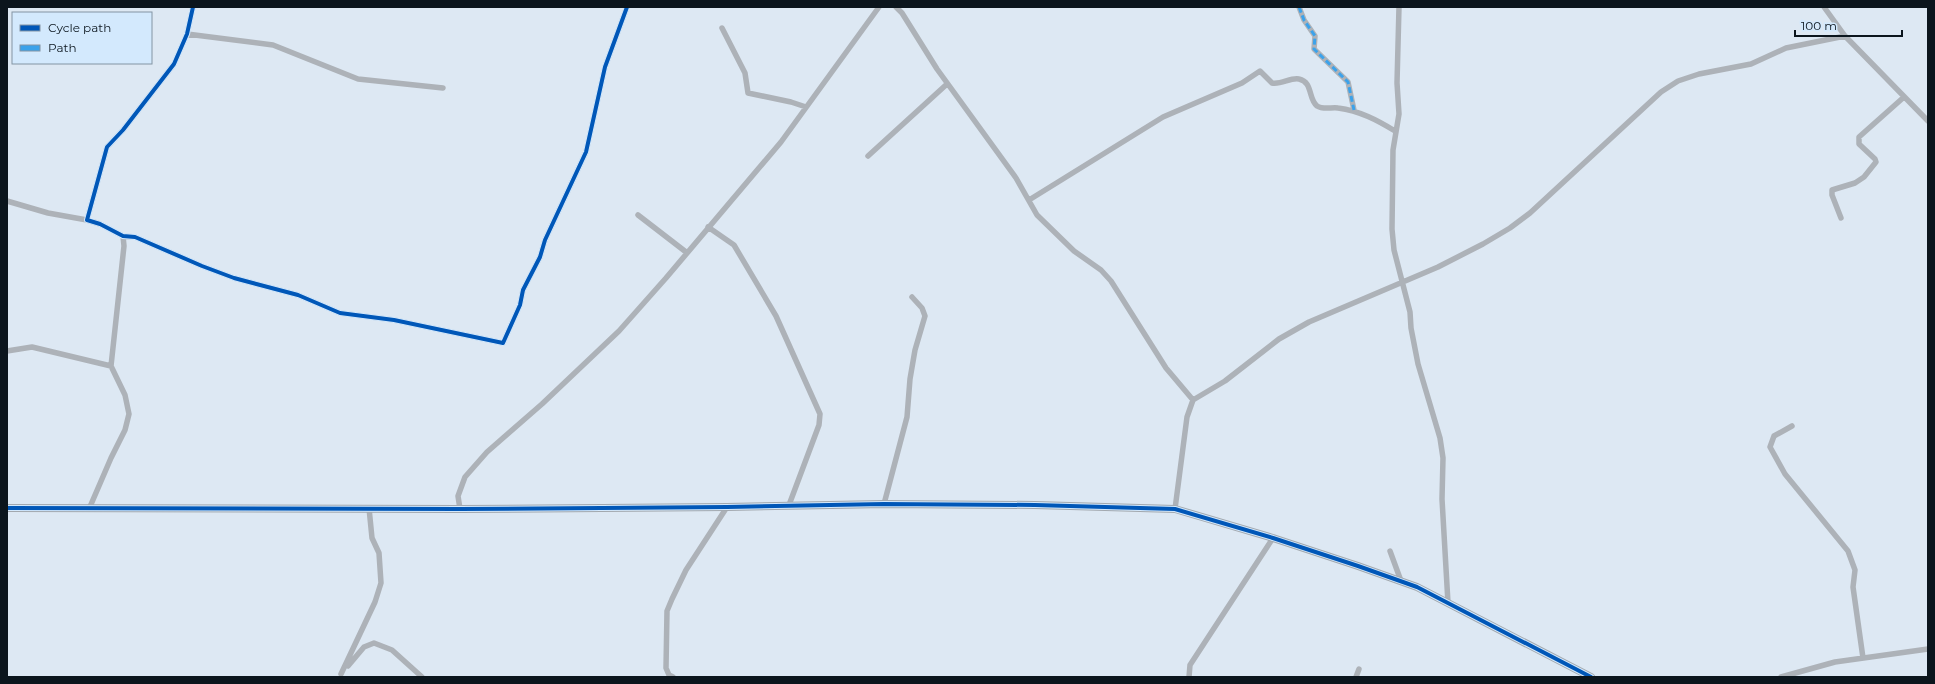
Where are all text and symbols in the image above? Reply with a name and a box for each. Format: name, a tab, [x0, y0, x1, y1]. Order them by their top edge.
legend	[12, 12, 152, 64]
scale bar	[1795, 12, 1902, 38]
text: 100 m	[1801, 18, 1837, 33]
text: Cycle path	[48, 20, 111, 35]
text: Path	[48, 40, 77, 55]

